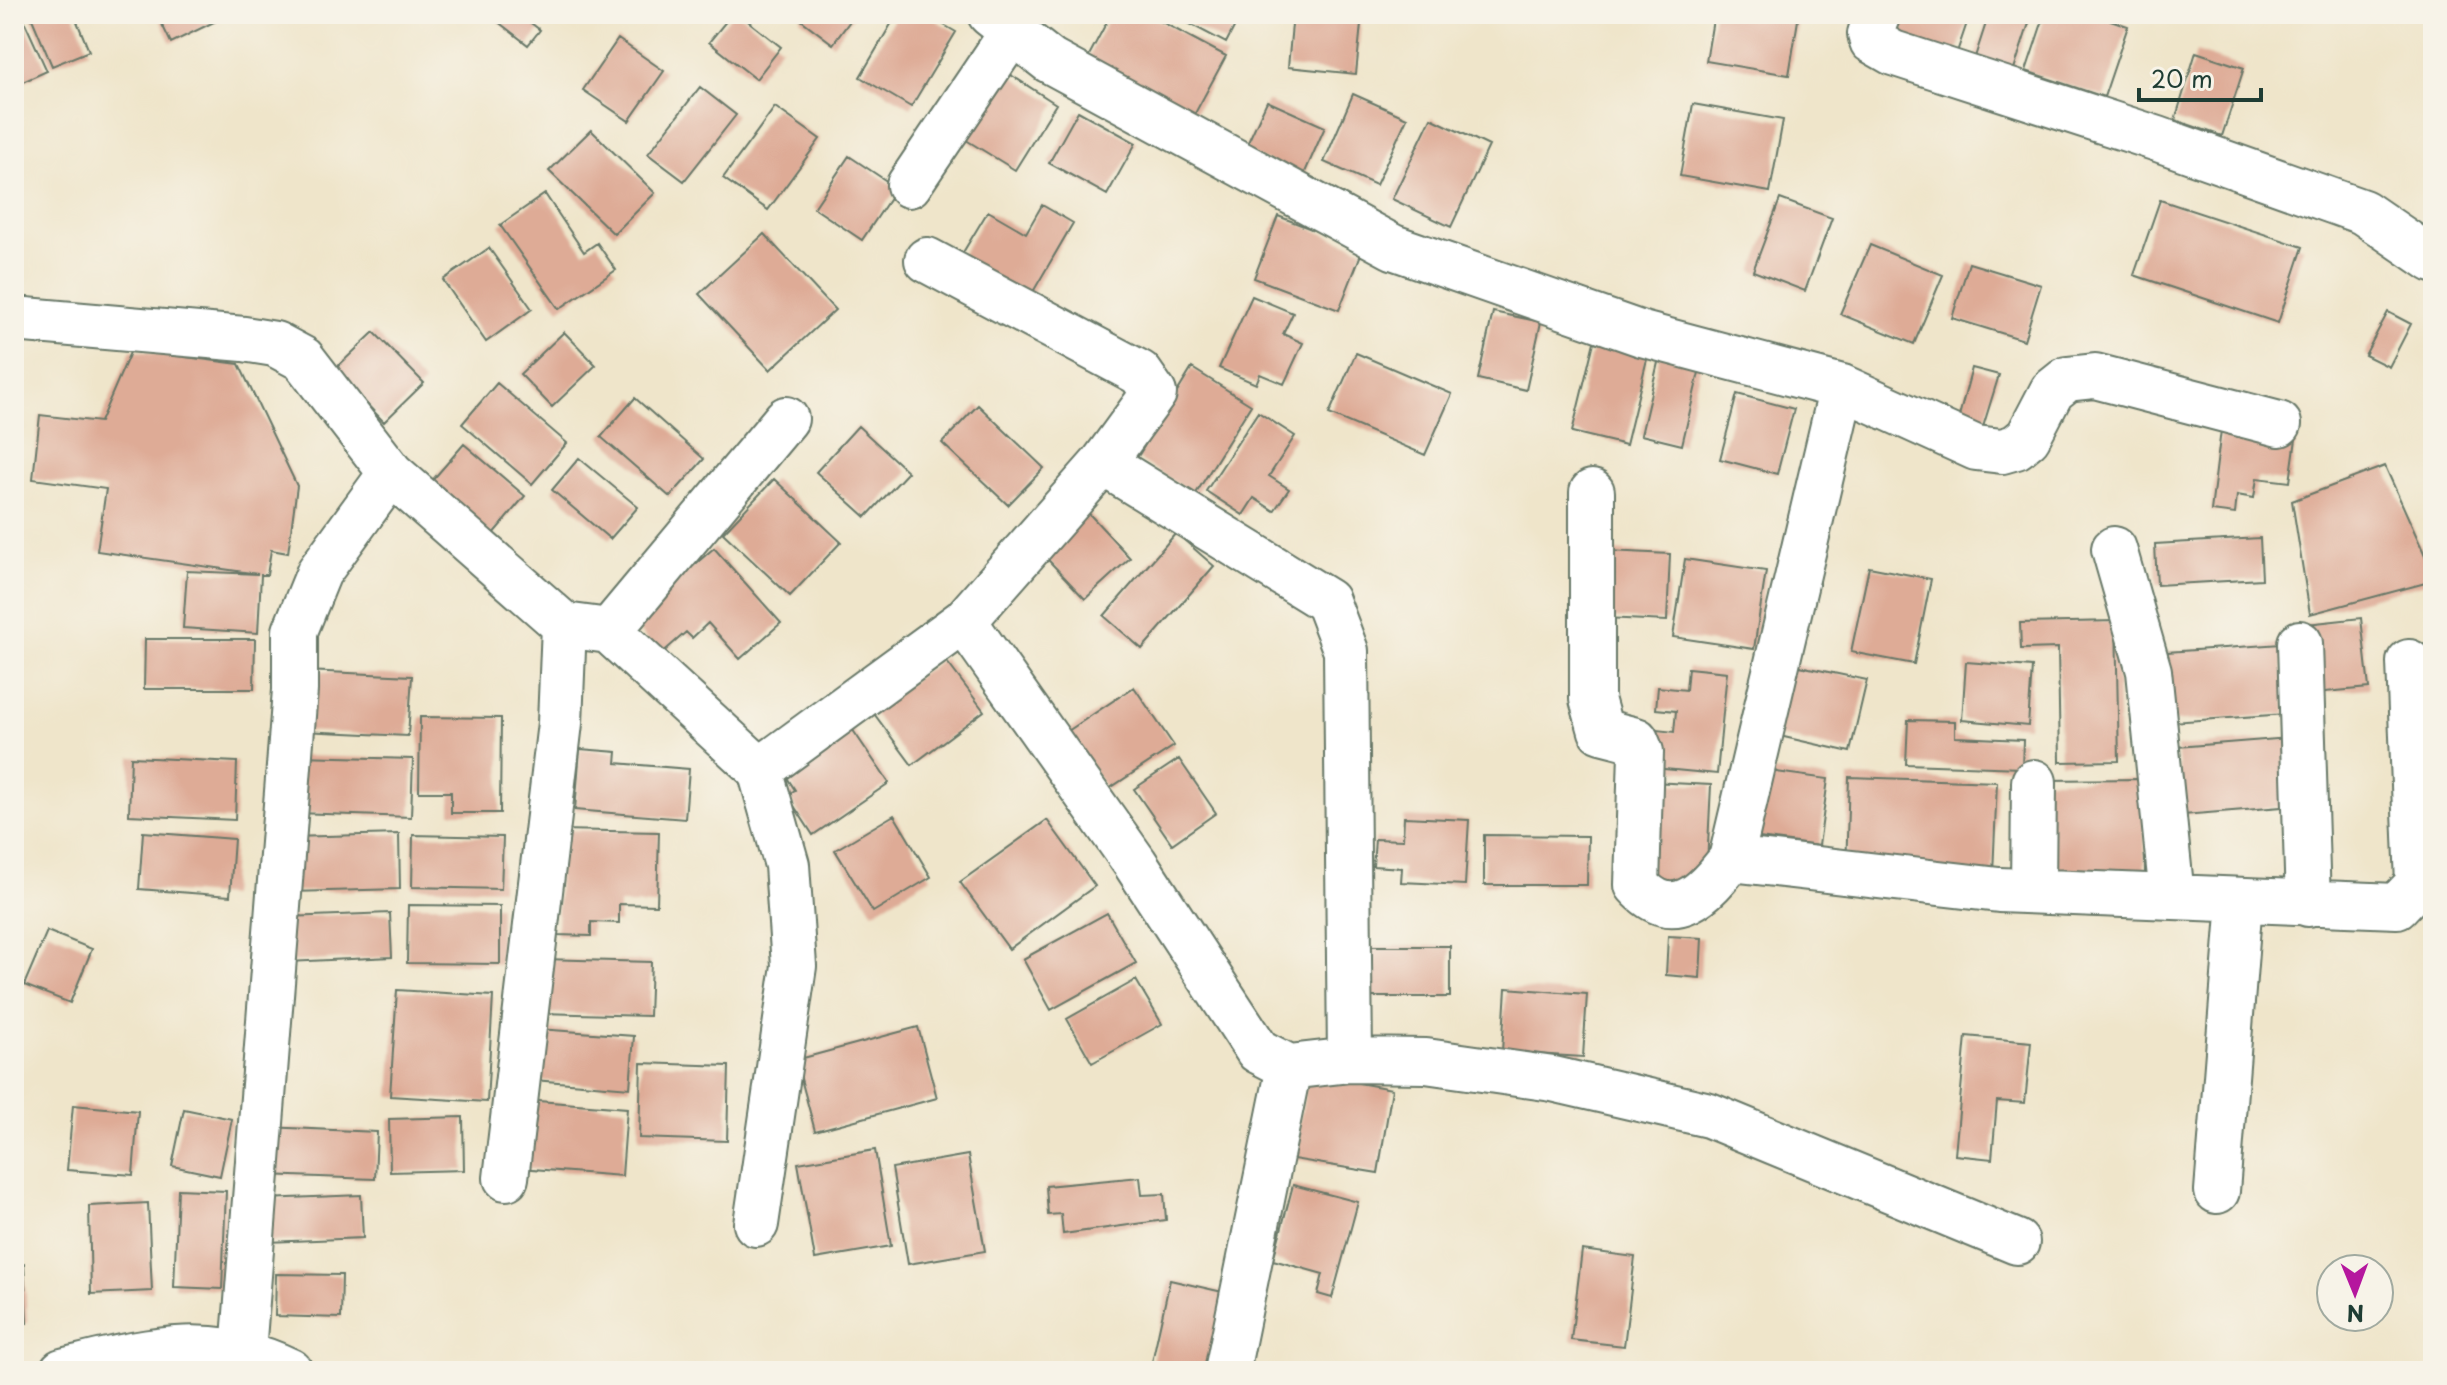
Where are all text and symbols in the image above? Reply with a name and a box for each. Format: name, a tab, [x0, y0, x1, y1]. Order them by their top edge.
scale bar	[2139, 52, 2261, 102]
text: 20 m	[2151, 60, 2213, 96]
north arrow	[2315, 1253, 2395, 1333]
text: N	[2346, 1298, 2364, 1331]

